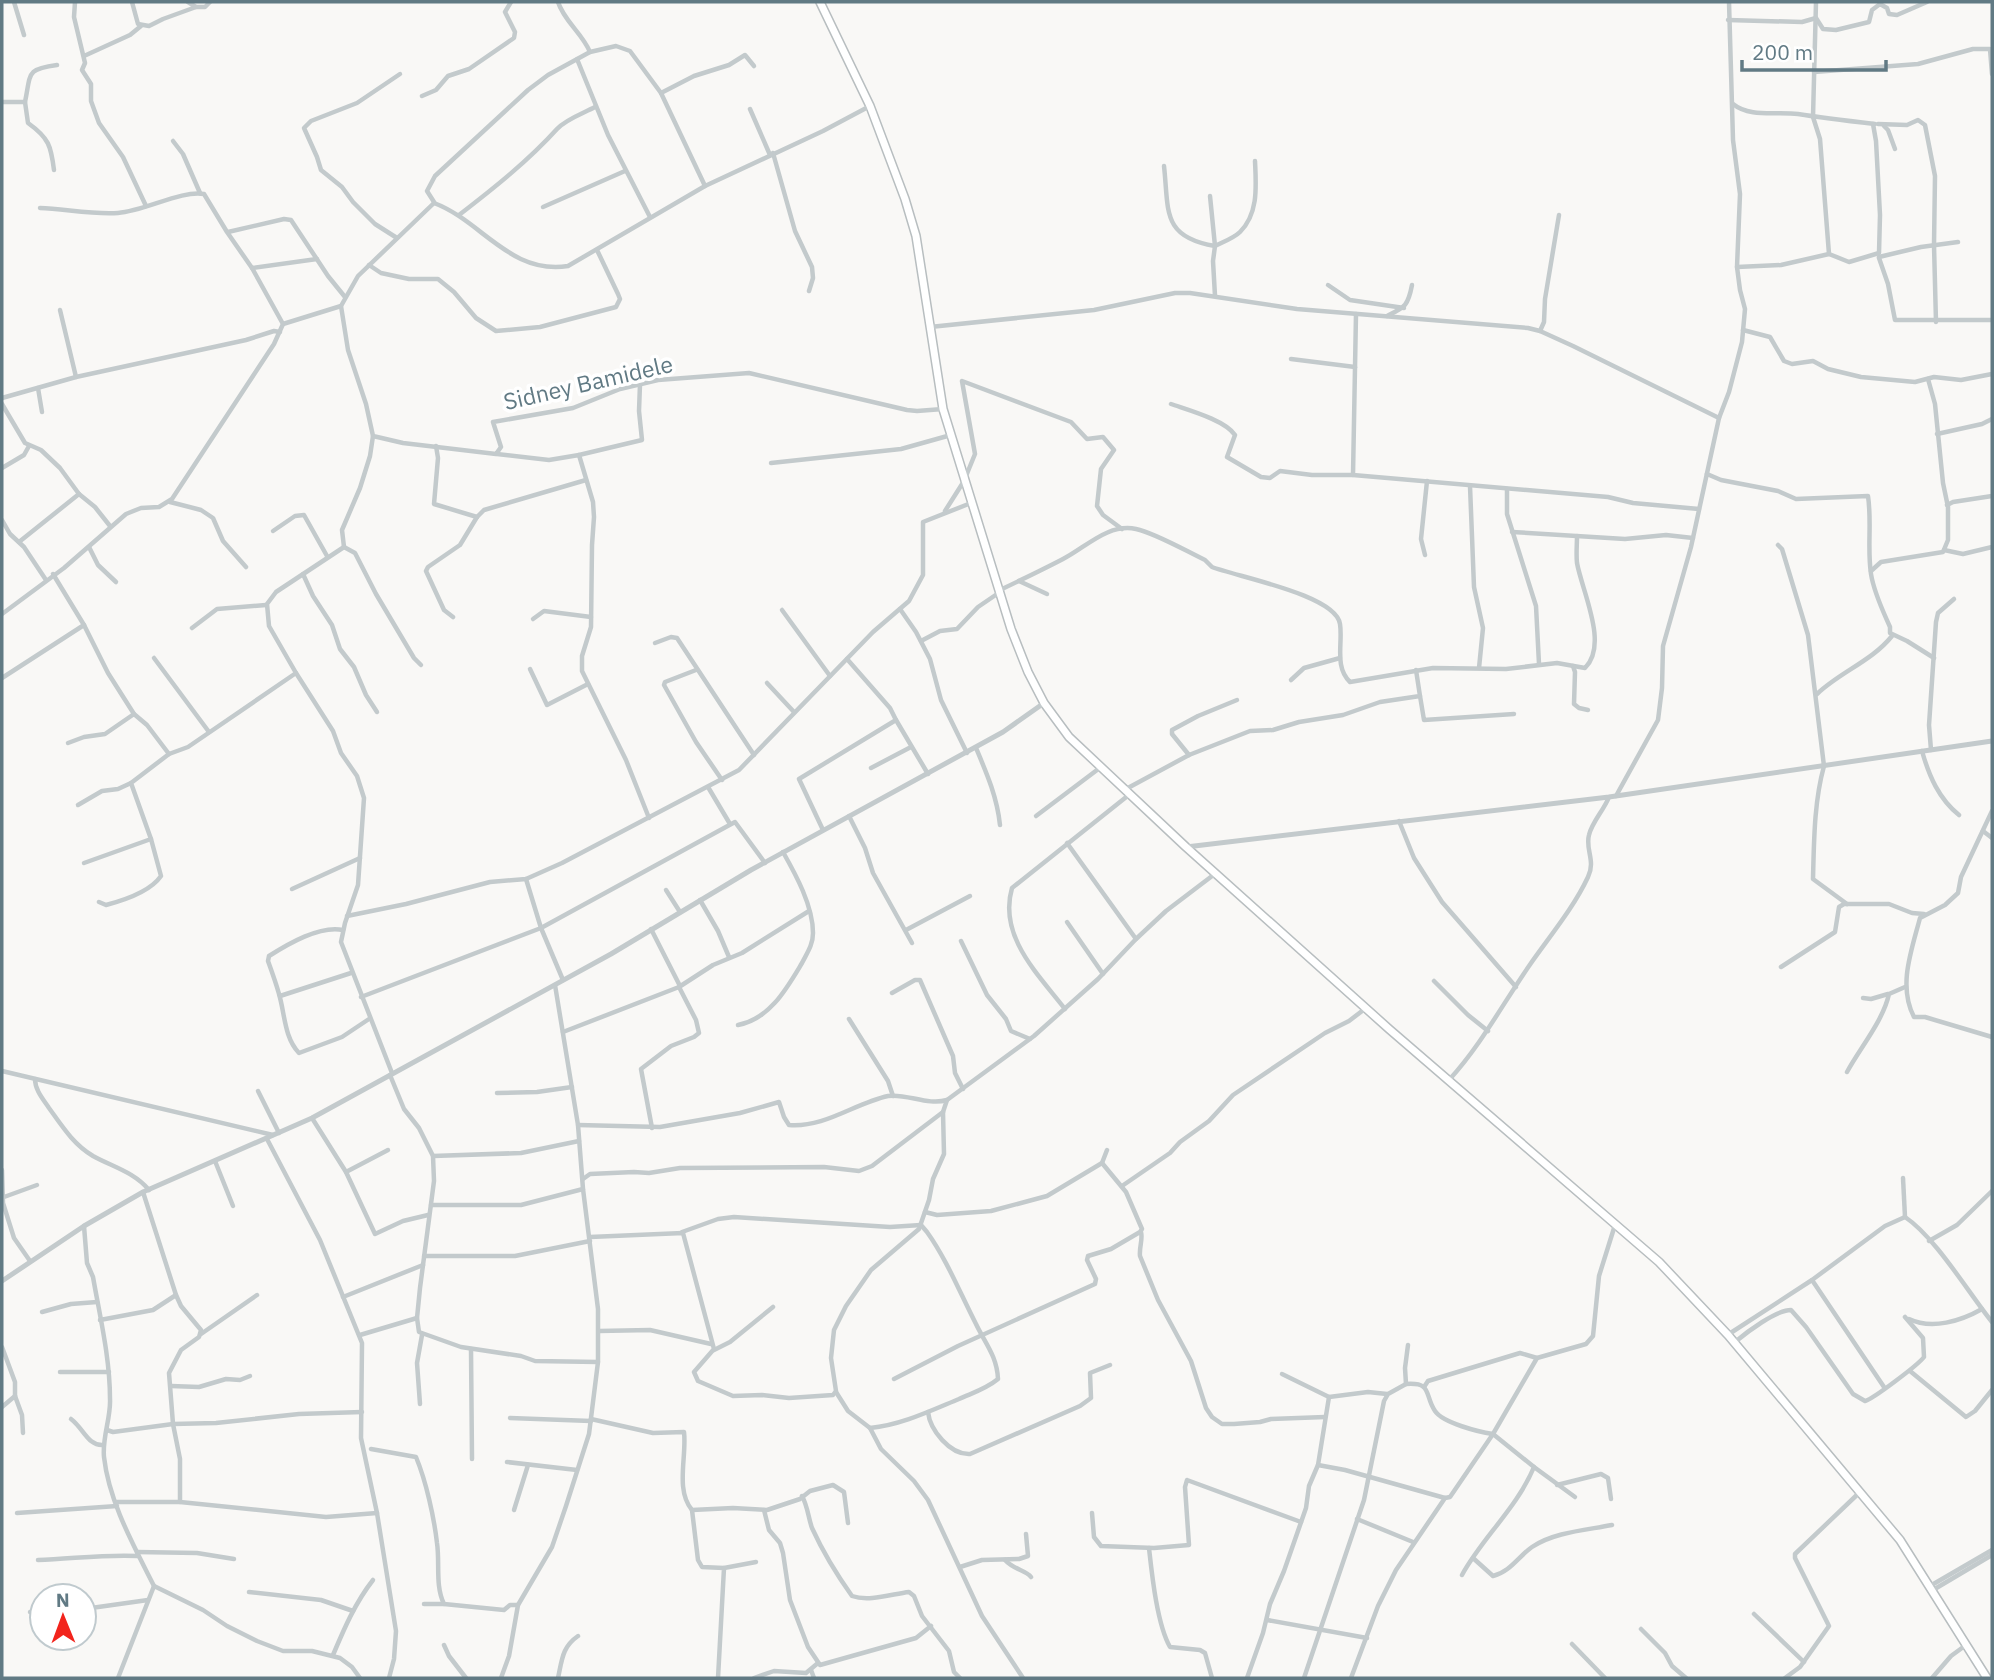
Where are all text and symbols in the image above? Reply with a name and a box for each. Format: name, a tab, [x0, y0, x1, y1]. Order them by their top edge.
scale bar	[1742, 28, 1885, 72]
text: 200 m	[1752, 38, 1813, 66]
street label: Sidney Bamidele	[500, 348, 676, 416]
north arrow	[28, 1582, 98, 1652]
text: N	[56, 1588, 70, 1612]

